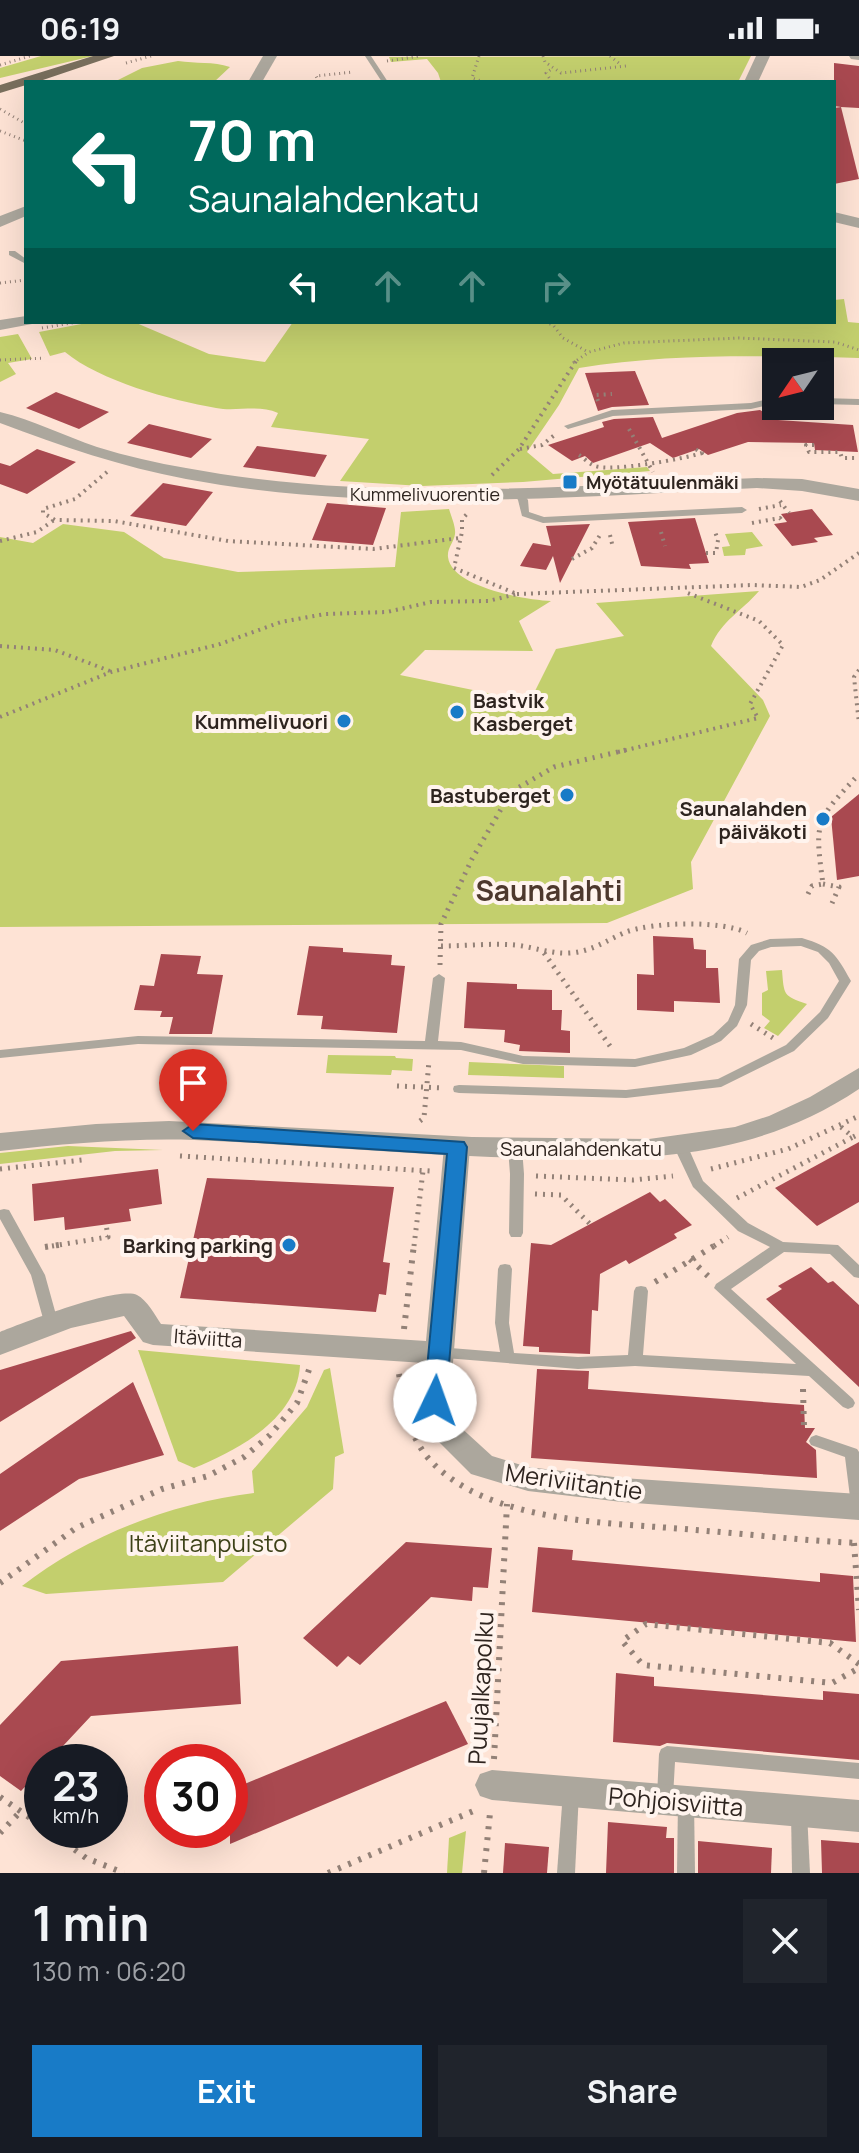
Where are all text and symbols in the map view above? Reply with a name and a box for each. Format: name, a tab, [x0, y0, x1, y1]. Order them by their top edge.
text: 06:19	[40, 8, 120, 49]
text: 70 m	[188, 101, 316, 178]
icon: left	[56, 112, 160, 216]
text: Saunalahdenkatu	[188, 174, 480, 223]
icon: left	[282, 264, 326, 308]
icon: ahead	[366, 264, 410, 308]
icon: ahead	[450, 264, 494, 308]
icon: right	[534, 264, 578, 308]
north arrow	[762, 348, 834, 420]
map controls	[762, 348, 834, 420]
place label: Myötätuulenmäki	[586, 470, 739, 494]
marker: Myötätuulenmäki	[561, 473, 579, 491]
street label: Kummelivuorentie	[350, 482, 500, 506]
place label: Bastvik Kasberget	[473, 687, 573, 737]
marker: Bastvik Kasberget	[448, 703, 466, 721]
place label: Kummelivuori	[195, 708, 328, 735]
marker: Kummelivuori	[335, 712, 353, 730]
place label: Bastuberget	[430, 782, 551, 809]
marker: Bastuberget	[558, 786, 576, 804]
place label: Saunalahden päiväkoti	[680, 795, 807, 845]
marker: Saunalahden päiväkoti	[814, 810, 832, 828]
district label: Saunalahti	[475, 871, 623, 909]
pin	[159, 1049, 227, 1131]
icon: arrive	[171, 1061, 215, 1105]
street label: Saunalahdenkatu	[500, 1135, 662, 1162]
place label: Barking parking	[123, 1232, 273, 1259]
marker: Barking parking	[280, 1236, 298, 1254]
street label: Itäviitta	[173, 1322, 243, 1354]
position arrow	[393, 1359, 477, 1443]
street label: Meriviitantie	[503, 1455, 645, 1507]
park label: Itäviitanpuisto	[129, 1526, 287, 1559]
street label: Puujalkapolku	[460, 1611, 500, 1765]
speed limit sign: 30	[144, 1744, 248, 1848]
text: 23	[52, 1758, 100, 1813]
street label: Pohjoisviitta	[607, 1779, 745, 1823]
text: km/h	[53, 1802, 99, 1829]
text: 1 min	[32, 1890, 149, 1955]
button: close	[743, 1899, 827, 1983]
text: 130 m · 06:20	[32, 1953, 186, 1989]
button: Exit	[32, 2045, 422, 2137]
button: Share	[438, 2045, 827, 2137]

